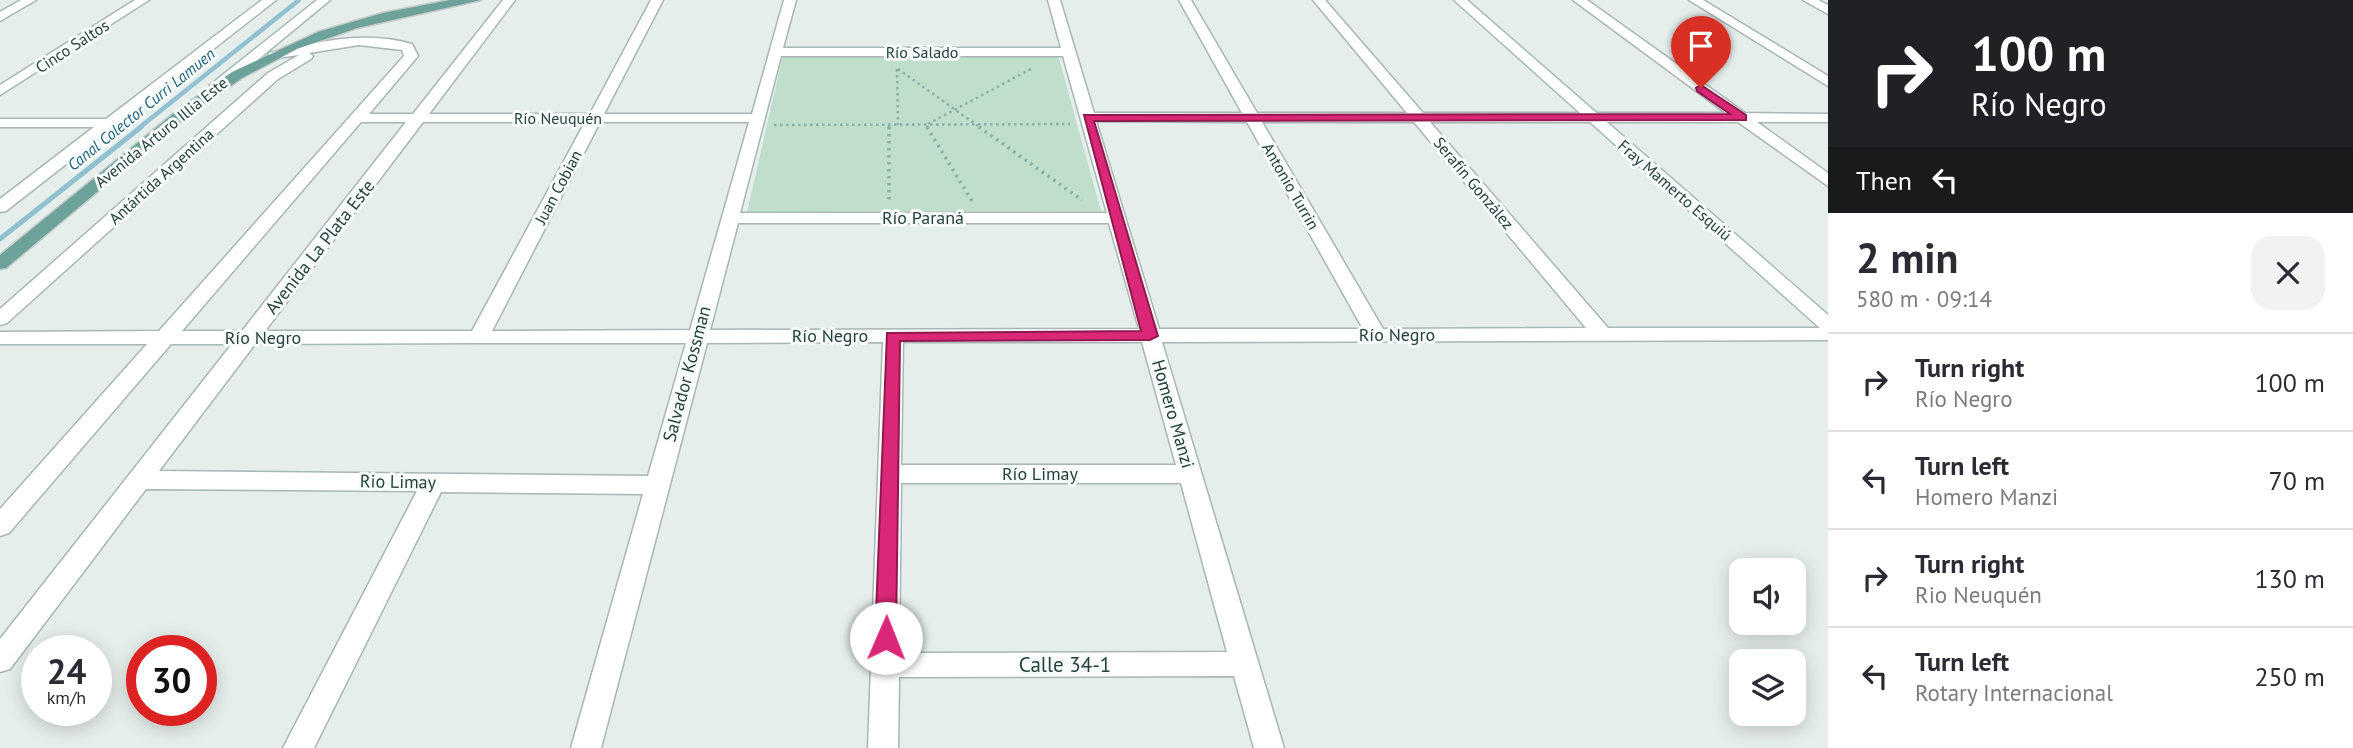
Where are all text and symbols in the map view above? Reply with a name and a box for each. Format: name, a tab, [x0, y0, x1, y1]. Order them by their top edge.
street label: Cinco Saltos	[32, 15, 113, 77]
pin	[1671, 16, 1731, 88]
text: 100 m	[1971, 21, 2106, 85]
icon: arrive	[1682, 27, 1720, 65]
icon: right	[1856, 28, 1947, 119]
street label: Río Salado	[886, 42, 958, 62]
water label: Canal Colector Curri Lamuen	[63, 43, 219, 175]
street label: Avenida Arturo Illia Este	[91, 72, 231, 192]
text: Río Negro	[1971, 83, 2107, 125]
street label: Río Neuquén	[514, 108, 602, 128]
street label: Antártida Argentina	[104, 124, 218, 228]
street label: Serafín González	[1430, 133, 1518, 233]
street label: Fray Mamerto Esquiú	[1614, 135, 1736, 245]
street label: Antonio Turrin	[1258, 139, 1324, 233]
street label: Juan Cobian	[530, 147, 586, 228]
icon: left	[1926, 161, 1964, 199]
text: Then	[1856, 164, 1912, 197]
street label: Avenida La Plata Este	[260, 175, 379, 319]
street label: Río Paraná	[882, 206, 964, 229]
text: 2 min	[1856, 230, 1958, 285]
button: close	[2251, 236, 2325, 310]
text: 580 m · 09:14	[1856, 284, 1992, 313]
street label: Salvador Kossman	[657, 303, 716, 444]
street label: Río Negro	[1359, 323, 1435, 346]
street label: Río Negro	[792, 324, 868, 347]
street label: Río Negro	[225, 326, 301, 349]
text: Turn right	[1915, 351, 2024, 384]
street label: Homero Manzi	[1147, 357, 1200, 471]
icon: right	[1856, 363, 1894, 401]
text: 100 m	[2254, 366, 2325, 399]
text: Río Negro	[1915, 384, 2013, 413]
text: Turn left	[1915, 449, 2009, 482]
icon: left	[1856, 461, 1894, 499]
street label: Río Limay	[1002, 462, 1079, 485]
text: 70 m	[2269, 464, 2325, 497]
street label: Rio Limay	[360, 469, 437, 494]
text: Homero Manzi	[1915, 482, 2058, 511]
text: Turn right	[1915, 547, 2024, 580]
map controls	[1729, 558, 1806, 726]
button: sound	[1729, 558, 1806, 635]
icon: right	[1856, 559, 1894, 597]
text: 130 m	[2254, 562, 2325, 595]
text: Rio Neuquén	[1915, 580, 2042, 609]
position arrow	[849, 601, 923, 675]
speed limit sign: 30	[126, 635, 217, 726]
text: Turn left	[1915, 645, 2009, 678]
text: 24	[47, 648, 86, 694]
button: layers	[1729, 649, 1806, 726]
street label: Calle 34-1	[1019, 651, 1111, 678]
icon: left	[1856, 657, 1894, 695]
text: 250 m	[2254, 660, 2325, 693]
text: Rotary Internacional	[1915, 678, 2113, 707]
text: km/h	[47, 686, 86, 709]

